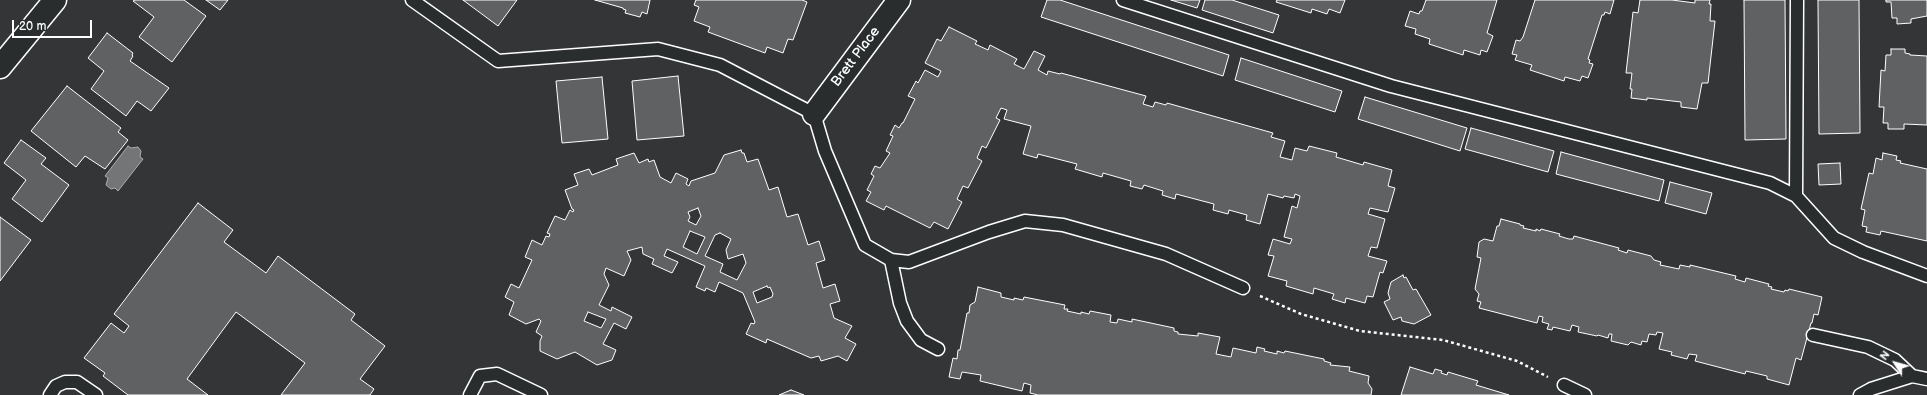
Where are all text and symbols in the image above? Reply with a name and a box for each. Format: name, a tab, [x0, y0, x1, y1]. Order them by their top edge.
scale bar	[14, 12, 94, 38]
text: 20 m	[19, 19, 46, 34]
street label: Brett Place	[828, 24, 884, 90]
north arrow	[1875, 343, 1915, 383]
text: N	[1877, 348, 1893, 363]

